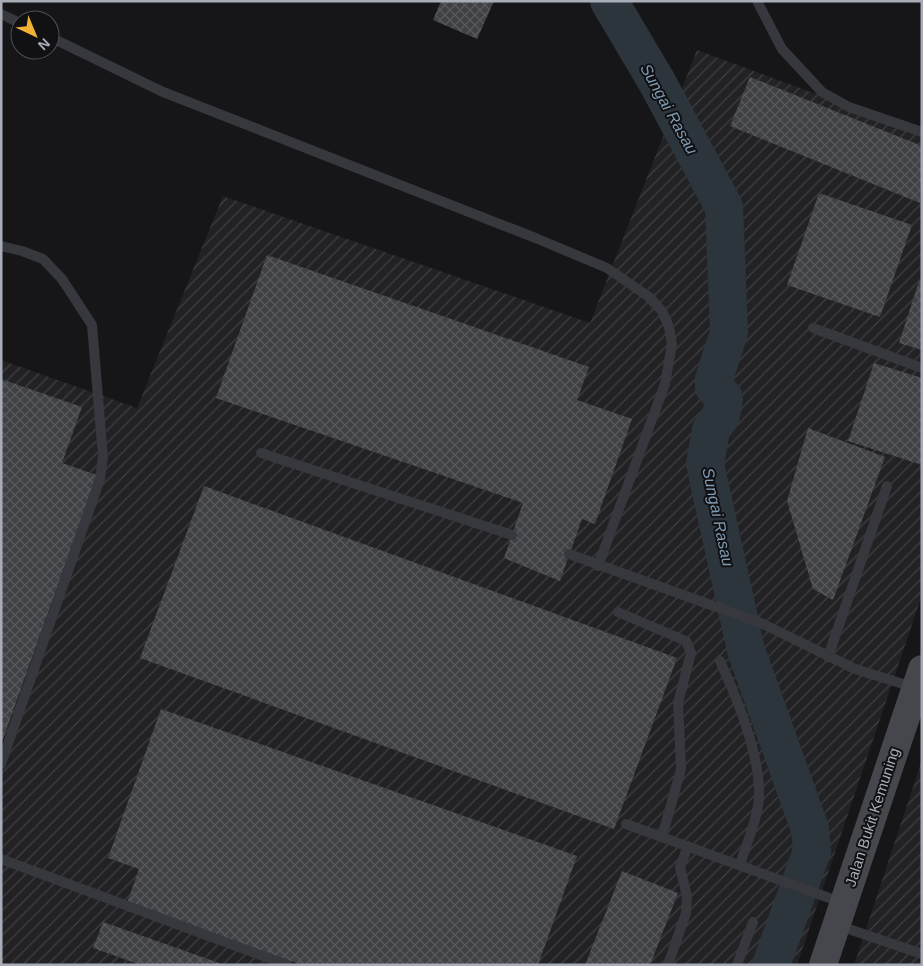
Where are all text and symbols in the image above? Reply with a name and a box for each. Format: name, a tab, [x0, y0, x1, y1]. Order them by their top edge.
north arrow	[10, 10, 60, 60]
text: N	[35, 35, 53, 54]
water label: Sungai Rasau	[637, 61, 701, 157]
water label: Sungai Rasau	[699, 466, 737, 568]
street label: Jalan Bukit Kemuning	[841, 745, 903, 889]

